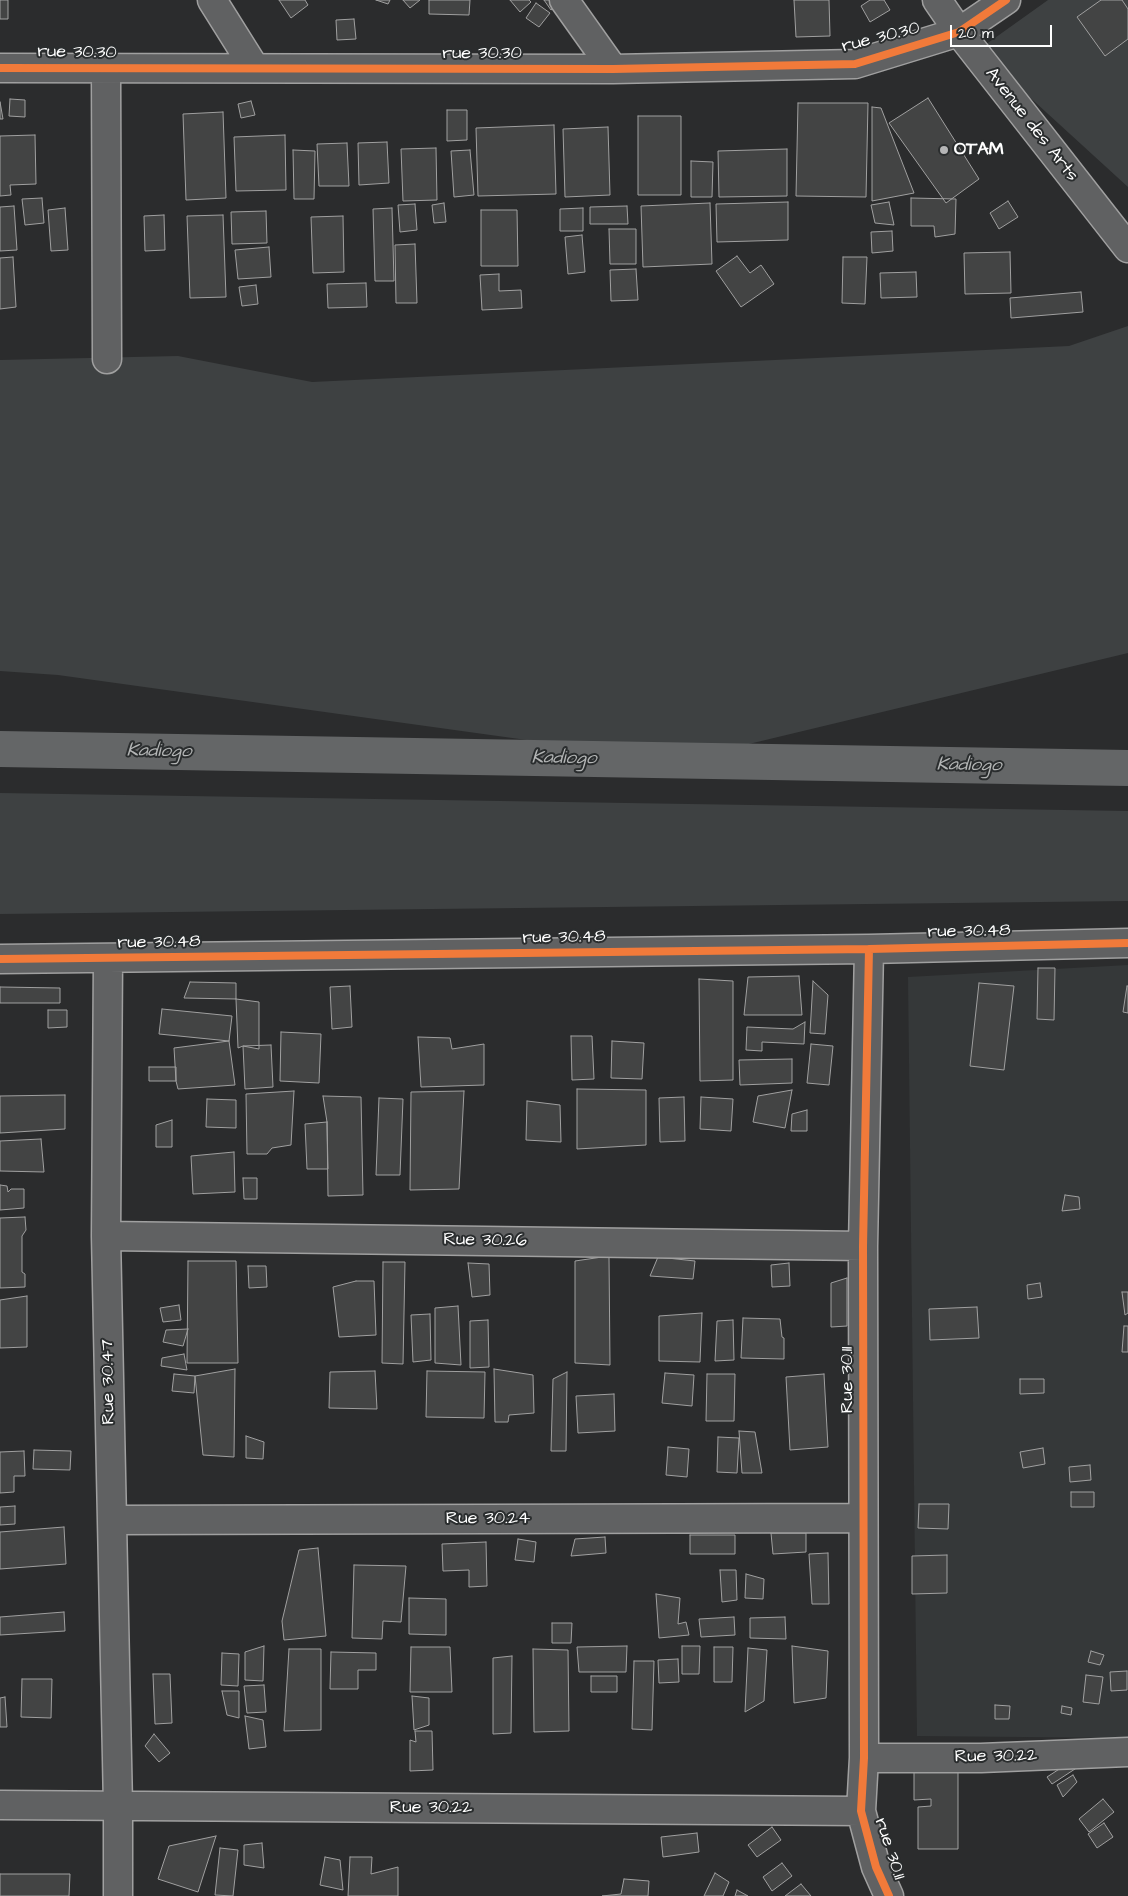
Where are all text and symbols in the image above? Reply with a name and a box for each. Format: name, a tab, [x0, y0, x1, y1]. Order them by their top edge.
scale bar	[953, 15, 1056, 47]
street label: rue 30.30	[840, 18, 922, 58]
text: 20 m	[958, 23, 994, 44]
street label: rue 30.30	[37, 42, 117, 64]
street label: rue 30.30	[442, 43, 522, 65]
street label: Avenue des Arts	[980, 64, 1082, 186]
place label: OTAM	[954, 139, 1004, 161]
marker: OTAM	[938, 144, 950, 156]
water label: Kadiogo	[126, 740, 192, 764]
water label: Kadiogo	[531, 747, 597, 771]
water label: Kadiogo	[936, 754, 1002, 778]
street label: rue 30.48	[927, 920, 1011, 944]
street label: rue 30.48	[522, 926, 606, 950]
street label: rue 30.48	[117, 931, 201, 955]
street label: Rue 30.26	[443, 1229, 527, 1253]
street label: Rue 30.47	[97, 1339, 121, 1425]
street label: Rue 30.11	[837, 1347, 859, 1413]
street label: Rue 30.24	[446, 1508, 530, 1530]
street label: Rue 30.22	[955, 1745, 1037, 1769]
street label: Rue 30.22	[390, 1797, 472, 1819]
street label: rue 30.11	[869, 1815, 909, 1883]

